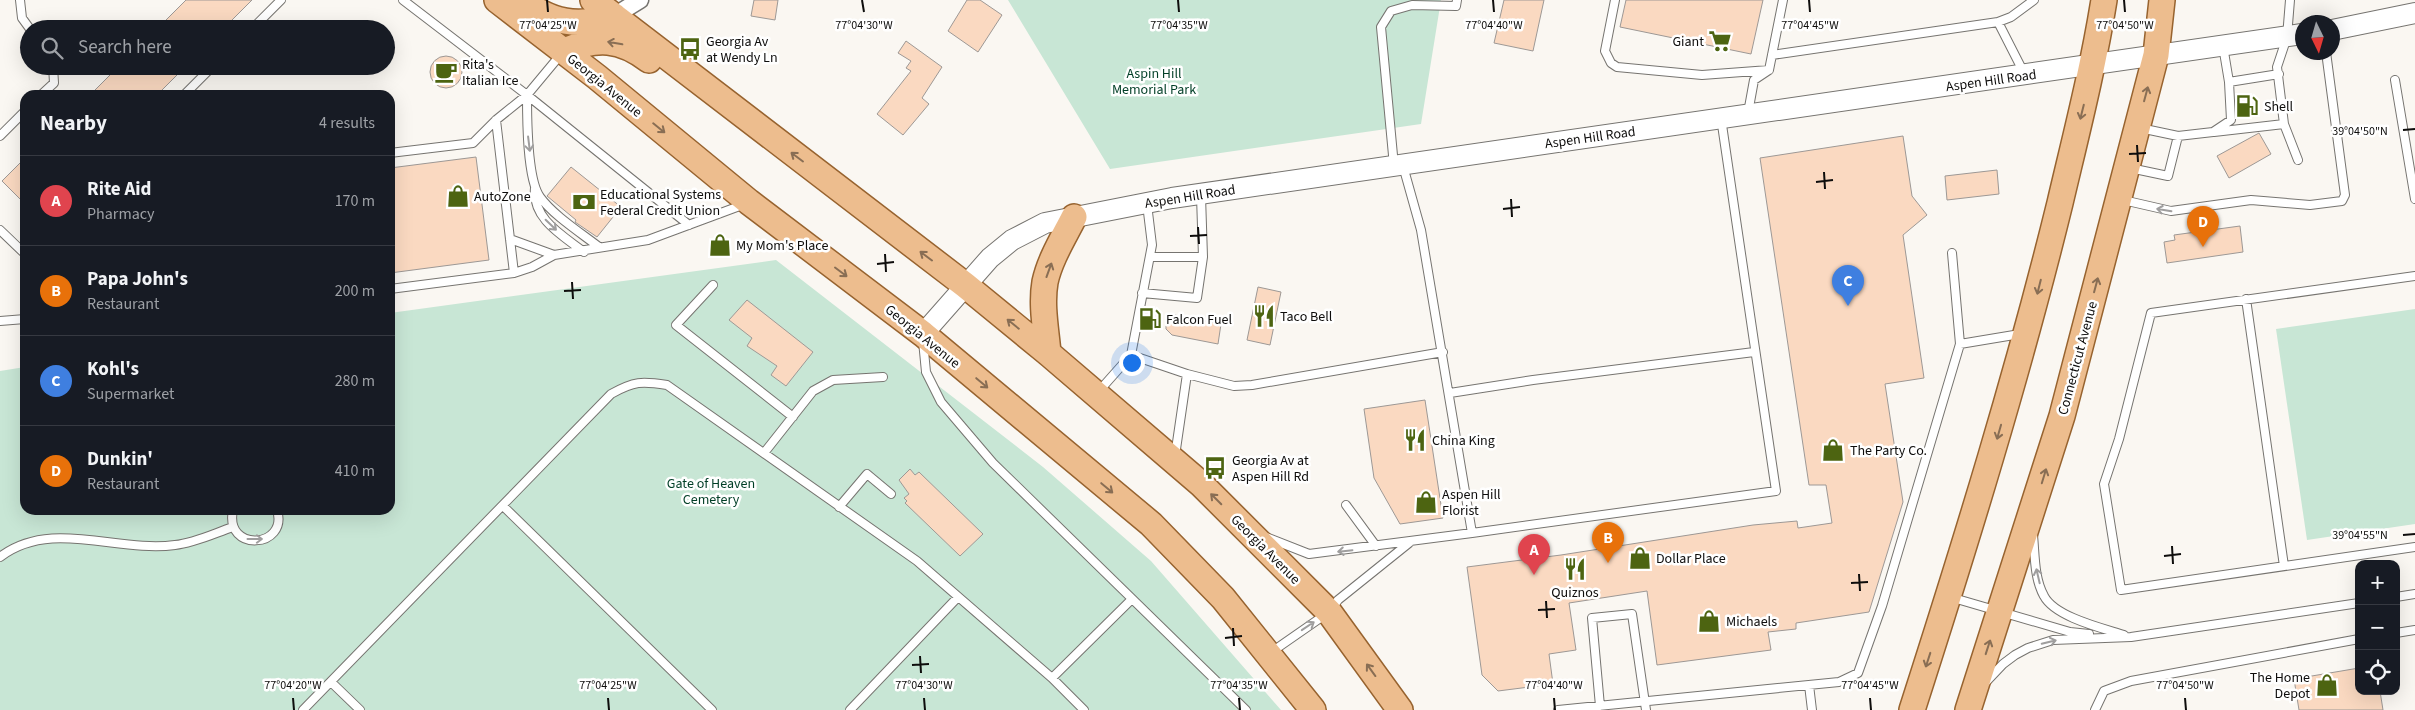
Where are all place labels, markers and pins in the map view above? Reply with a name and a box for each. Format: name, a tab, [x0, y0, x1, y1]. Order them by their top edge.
supermarket icon: Giant	[1707, 28, 1733, 54]
place label: Georgia Av at Wendy Ln	[706, 32, 778, 68]
place label: Giant	[1672, 32, 1704, 52]
bus stop icon: Georgia Av at Wendy Ln	[677, 36, 703, 62]
place label: Rita's Italian Ice	[462, 55, 518, 91]
cafe icon: Rita's Italian Ice	[433, 59, 459, 85]
fuel station icon: Shell	[2234, 93, 2260, 119]
place label: Shell	[2264, 97, 2294, 117]
shop icon: AutoZone	[445, 183, 471, 209]
place label: Educational Systems Federal Credit Union	[600, 185, 721, 221]
place label: AutoZone	[474, 187, 531, 207]
bank icon: Educational Systems Federal Credit Union	[571, 189, 597, 215]
pin: D	[2187, 206, 2219, 247]
shop icon: My Mom's Place	[707, 232, 733, 258]
place label: My Mom's Place	[736, 236, 828, 256]
pin: C	[1832, 265, 1864, 306]
restaurant icon: Taco Bell	[1251, 303, 1277, 329]
fuel station icon: Falcon Fuel	[1137, 306, 1163, 332]
place label: Taco Bell	[1280, 307, 1333, 327]
place label: Falcon Fuel	[1166, 310, 1232, 330]
restaurant icon: China King	[1402, 427, 1428, 453]
place label: China King	[1432, 431, 1495, 451]
shop icon: The Party Co.	[1820, 437, 1846, 463]
place label: The Party Co.	[1850, 441, 1927, 461]
place label: Georgia Av at Aspen Hill Rd	[1232, 451, 1309, 487]
bus stop icon: Georgia Av at Aspen Hill Rd	[1202, 455, 1228, 481]
place label: Aspen Hill Florist	[1442, 485, 1501, 521]
shop icon: Aspen Hill Florist	[1413, 489, 1439, 515]
pin: B	[1592, 522, 1624, 563]
pin: A	[1518, 534, 1550, 575]
shop icon: Dollar Place	[1627, 545, 1653, 571]
place label: Dollar Place	[1656, 549, 1726, 569]
restaurant icon: Quiznos	[1562, 556, 1588, 582]
place label: Quiznos	[1551, 583, 1599, 603]
shop icon: Michaels	[1696, 608, 1722, 634]
place label: Michaels	[1726, 612, 1777, 632]
place label: The Home Depot	[2250, 668, 2310, 704]
shop icon: The Home Depot	[2314, 672, 2340, 698]

